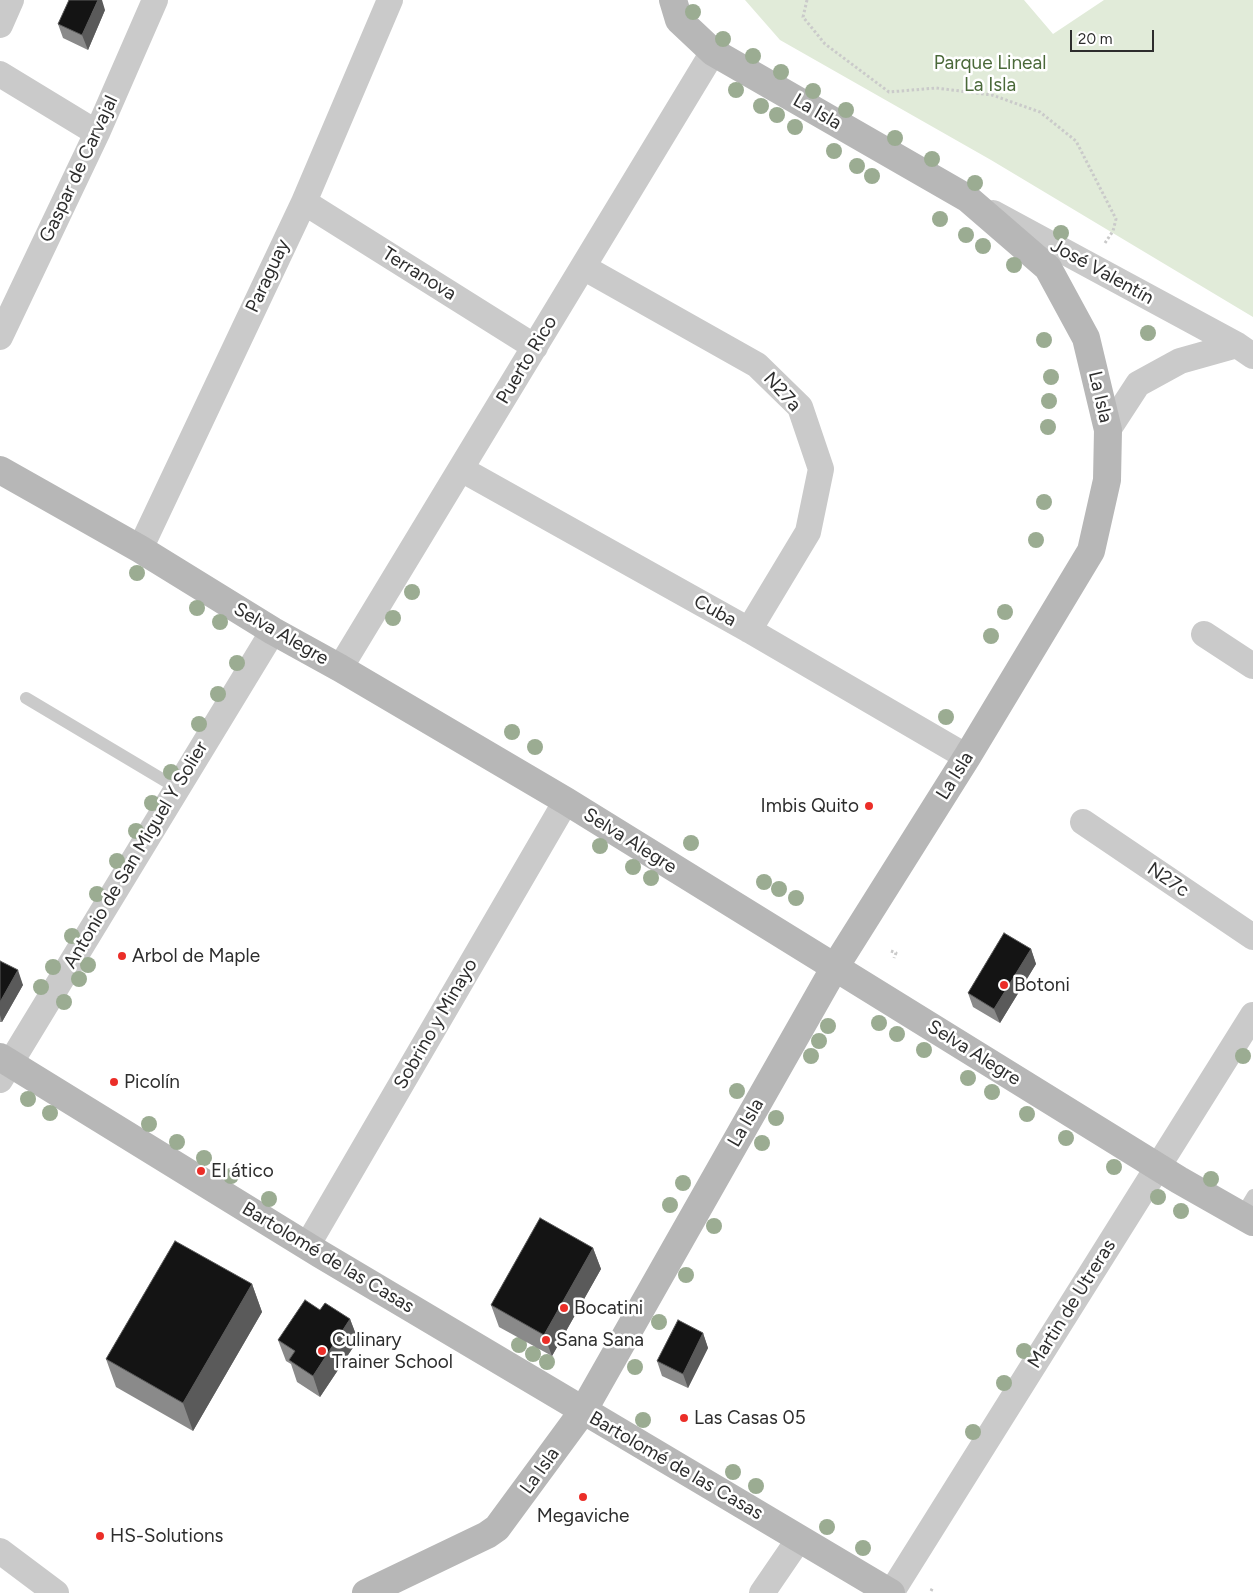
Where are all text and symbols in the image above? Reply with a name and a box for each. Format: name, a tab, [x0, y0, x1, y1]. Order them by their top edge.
scale bar	[1073, 20, 1157, 52]
text: 20 m	[1078, 30, 1112, 48]
park label: Parque Lineal La Isla	[934, 52, 1046, 96]
street label: La Isla	[789, 89, 845, 135]
street label: Gaspar de Carvajal	[35, 92, 123, 246]
street label: José Valentín	[1047, 234, 1157, 310]
street label: Paraguay	[241, 236, 295, 316]
street label: Terranova	[378, 242, 460, 306]
street label: Puerto Rico	[492, 312, 562, 408]
street label: N27a	[758, 368, 806, 416]
street label: La Isla	[1083, 369, 1117, 425]
street label: Cuba	[690, 590, 740, 632]
street label: Selva Alegre	[230, 598, 332, 670]
street label: Antonio de San Miguel Y Solier	[59, 737, 213, 973]
street label: La Isla	[932, 748, 978, 804]
place label: Imbis Quito	[761, 795, 859, 817]
marker: Imbis Quito	[863, 800, 875, 812]
street label: Selva Alegre	[579, 803, 681, 879]
street label: N27c	[1143, 858, 1193, 902]
place label: Arbol de Maple	[132, 945, 260, 967]
marker: Arbol de Maple	[116, 950, 128, 962]
street label: Sobrino y Minayo	[389, 955, 483, 1093]
place label: Botoni	[1014, 974, 1070, 996]
marker: Botoni	[998, 979, 1010, 991]
street label: Selva Alegre	[923, 1015, 1025, 1091]
place label: Picolín	[124, 1071, 180, 1093]
marker: Picolín	[108, 1076, 120, 1088]
street label: La Isla	[723, 1095, 769, 1151]
place label: El ático	[211, 1160, 274, 1182]
marker: El ático	[195, 1165, 207, 1177]
street label: Bartolomé de las Casas	[238, 1198, 418, 1318]
street label: Martin de Utreras	[1023, 1235, 1121, 1373]
place label: Bocatini	[574, 1297, 643, 1319]
marker: Bocatini	[558, 1302, 570, 1314]
place label: Culinary Trainer School	[332, 1329, 453, 1373]
place label: Sana Sana	[556, 1329, 644, 1351]
marker: Sana Sana	[540, 1334, 552, 1346]
marker: Culinary Trainer School	[316, 1345, 328, 1357]
street label: Bartolomé de las Casas	[585, 1407, 767, 1525]
place label: Las Casas 05	[694, 1407, 806, 1429]
marker: Las Casas 05	[678, 1412, 690, 1424]
street label: La Isla	[515, 1443, 565, 1499]
marker: Megaviche	[577, 1491, 589, 1503]
place label: Megaviche	[537, 1505, 629, 1527]
place label: HS-Solutions	[110, 1525, 223, 1547]
marker: HS-Solutions	[94, 1530, 106, 1542]

